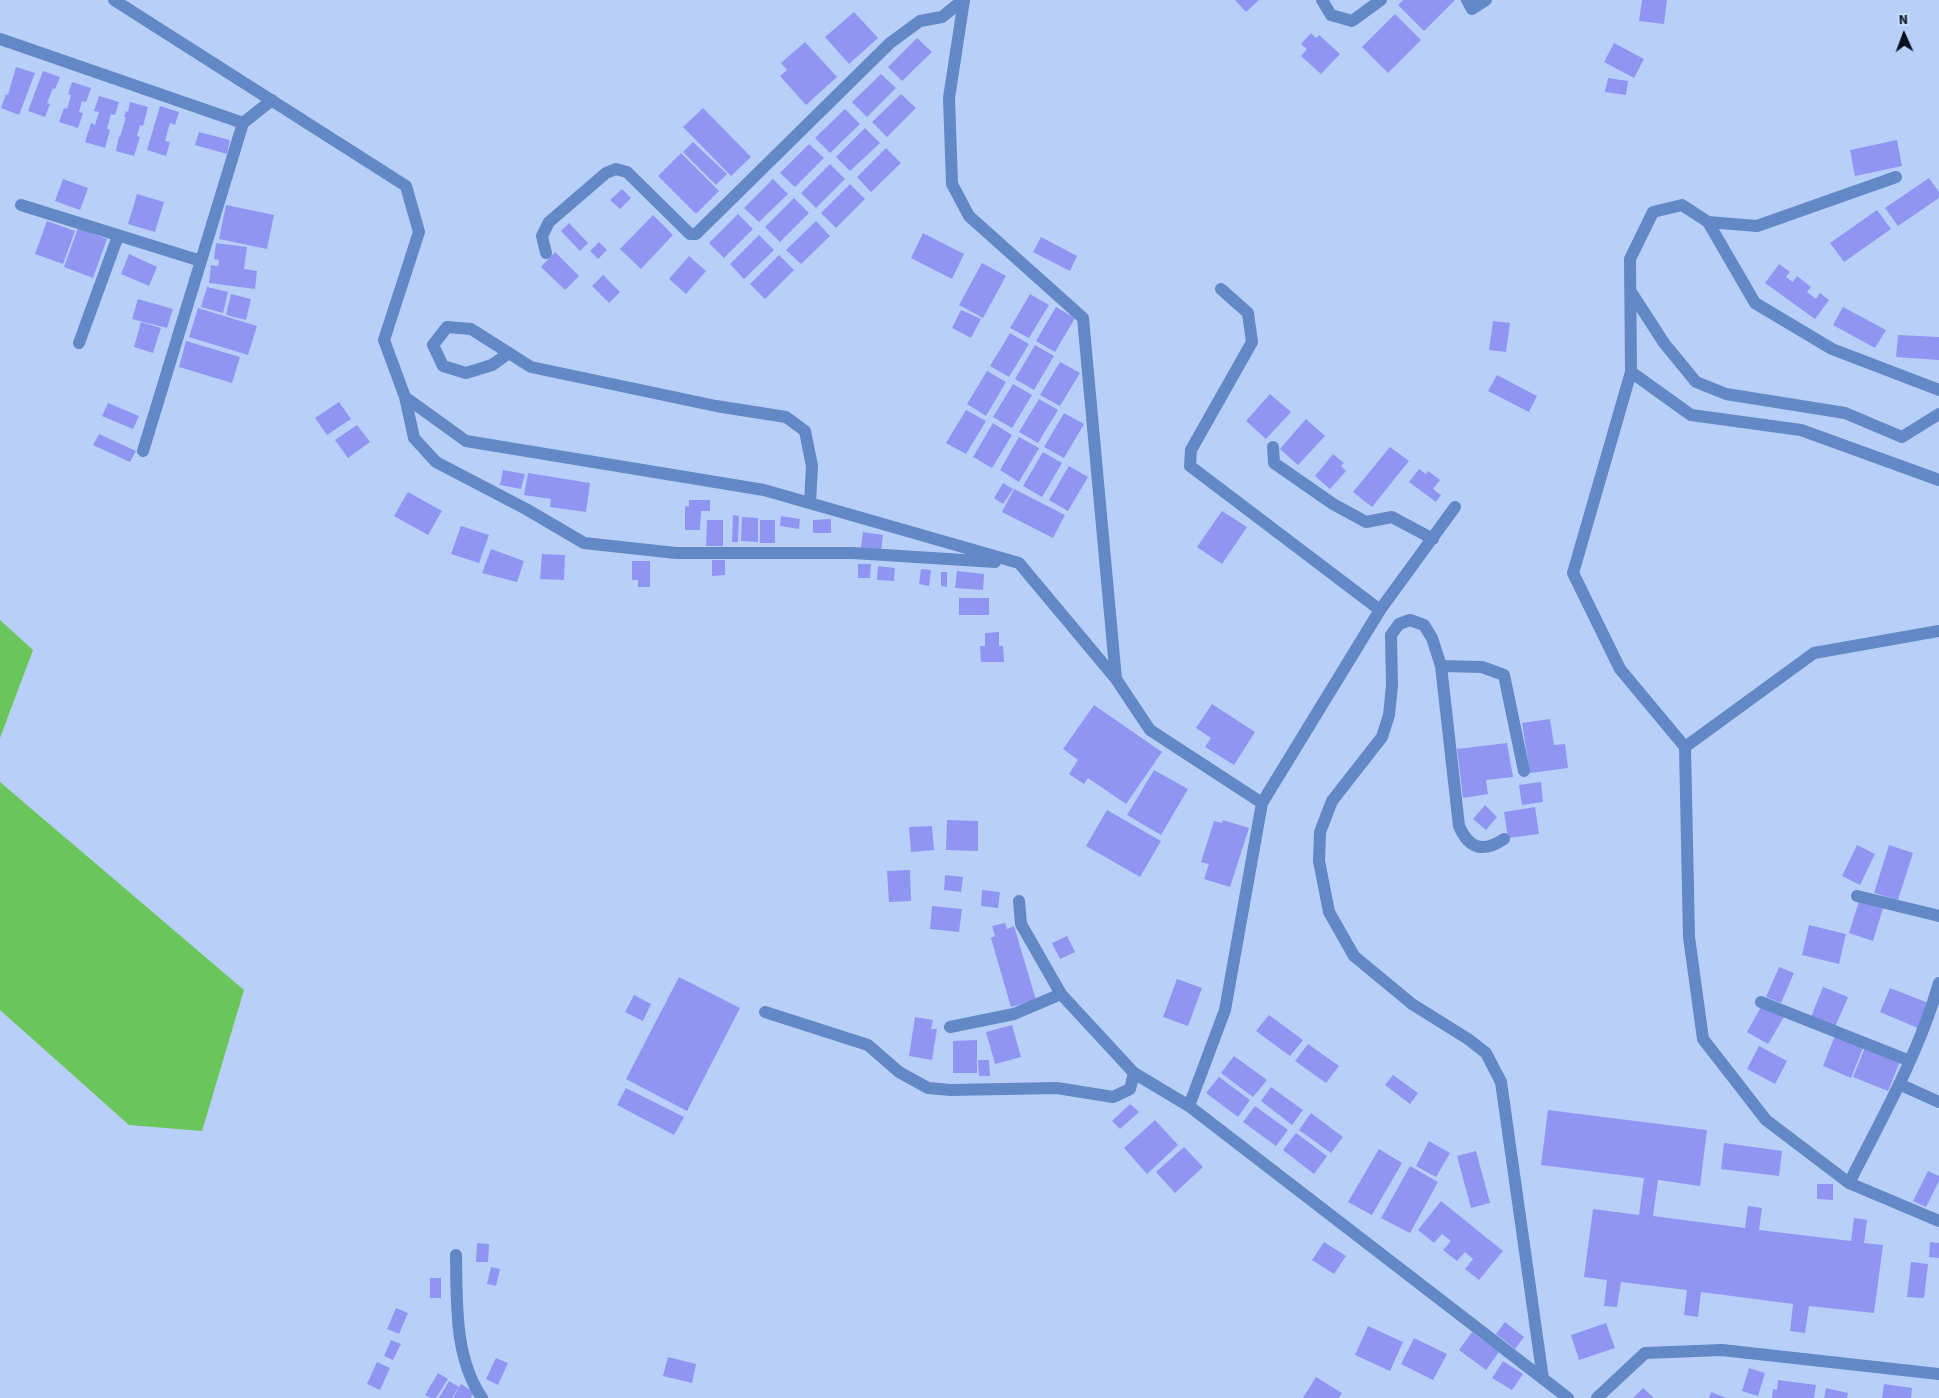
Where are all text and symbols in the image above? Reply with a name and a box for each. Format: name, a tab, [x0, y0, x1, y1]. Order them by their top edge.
north arrow	[1879, 10, 1929, 60]
text: N	[1898, 10, 1908, 30]

